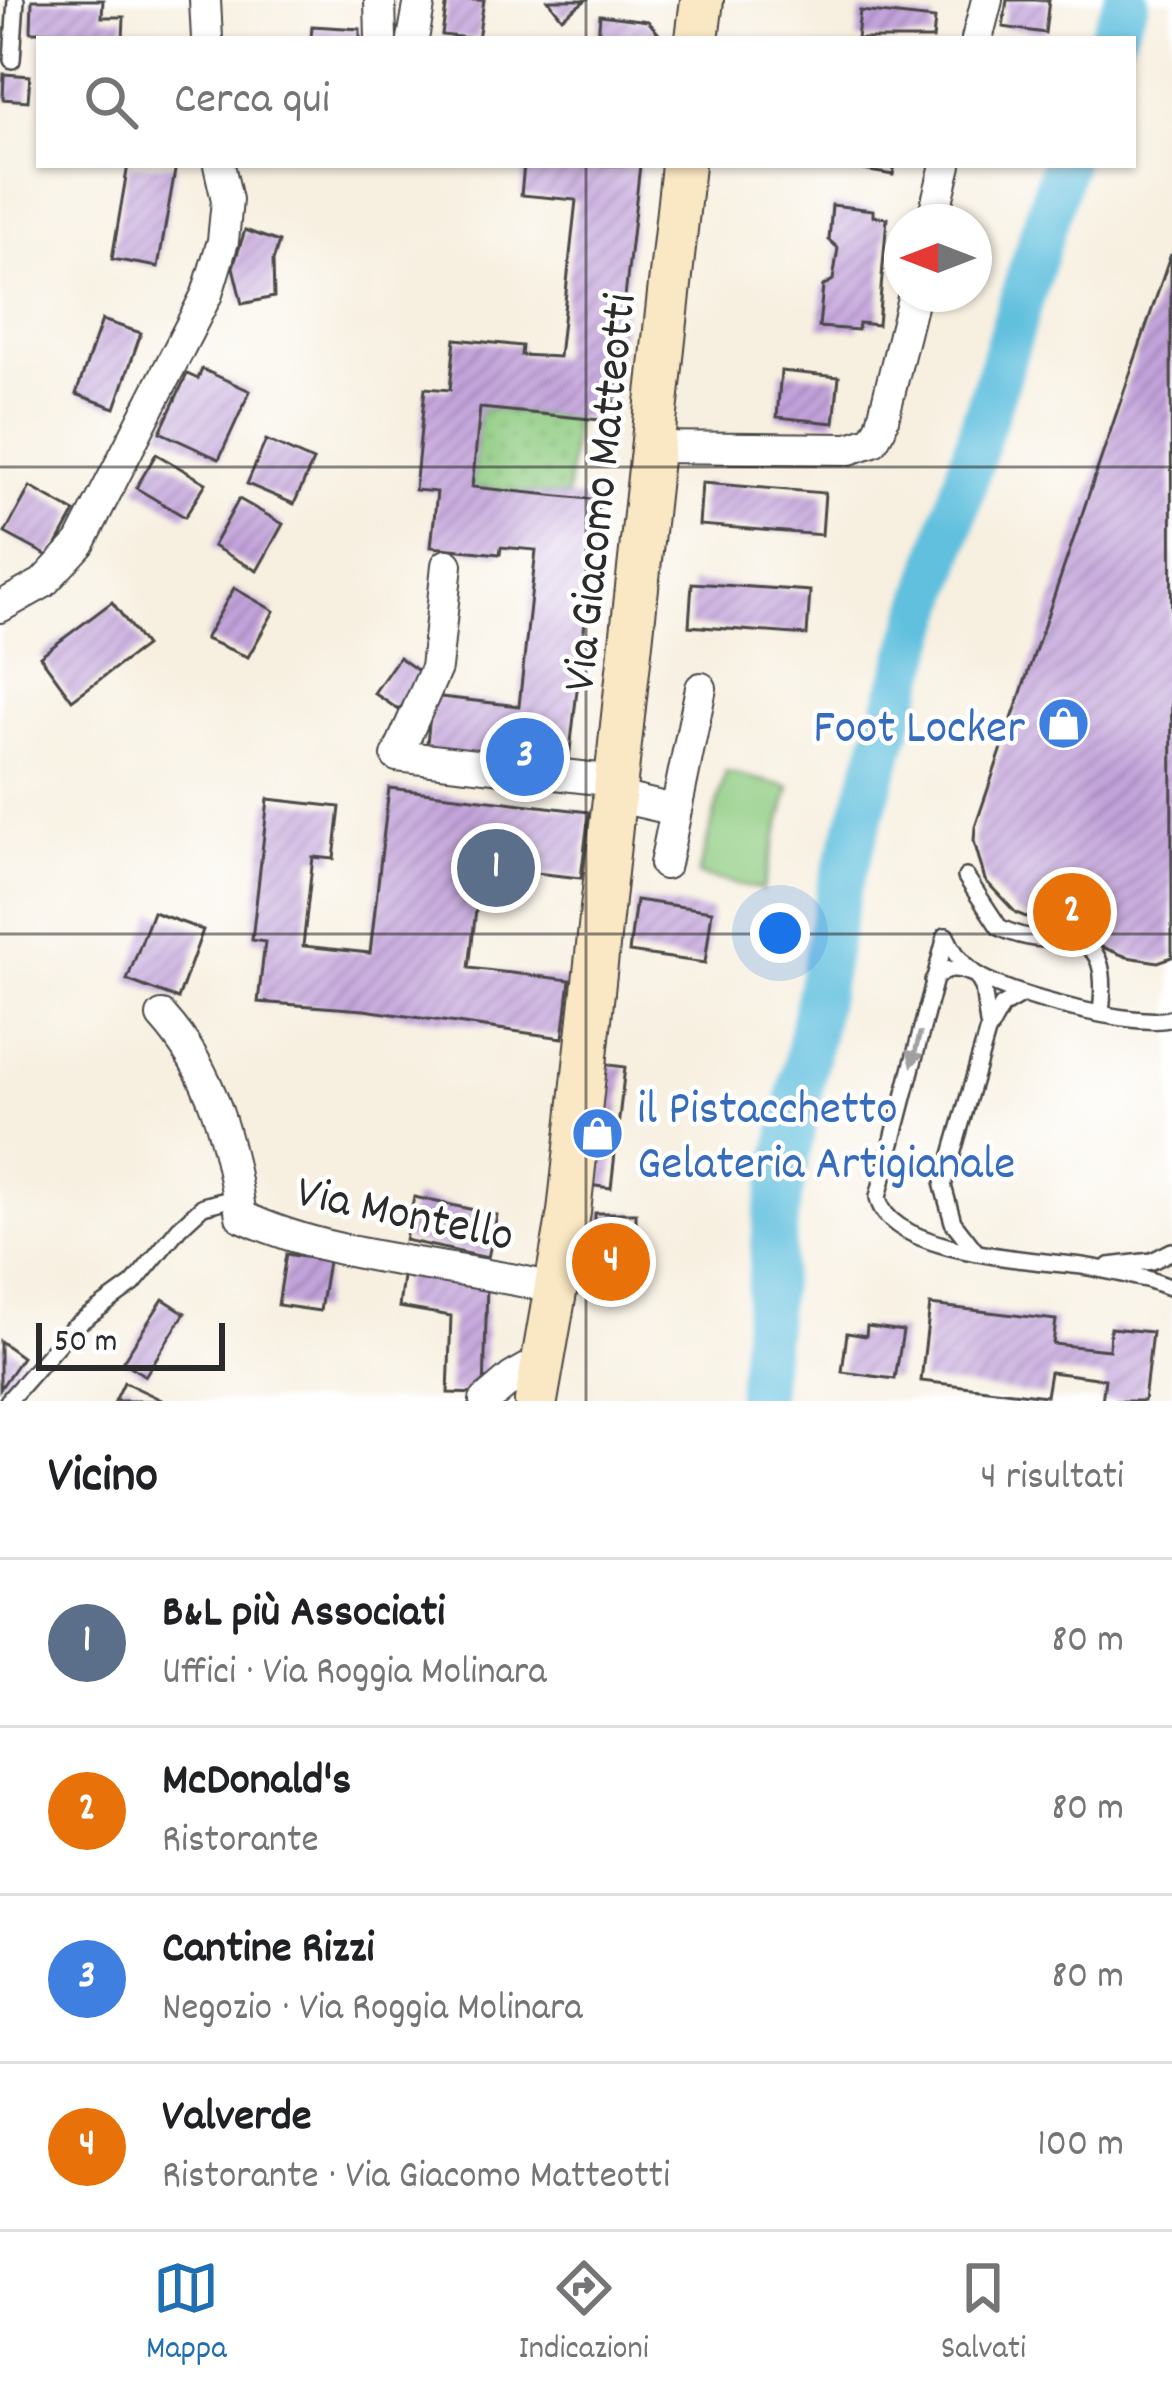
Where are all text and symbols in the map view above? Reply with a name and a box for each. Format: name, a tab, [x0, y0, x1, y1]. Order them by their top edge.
search box	[36, 36, 1136, 168]
icon: search	[78, 69, 144, 135]
text: Cerca qui	[174, 70, 330, 134]
north arrow	[884, 204, 992, 312]
street label: Via Giacomo Matteotti	[548, 290, 659, 695]
shop icon: Foot Locker	[1036, 696, 1092, 752]
place label: Foot Locker	[813, 697, 1025, 766]
pin: 3	[486, 712, 564, 802]
pin: 1	[457, 823, 535, 913]
pin: 2	[1033, 867, 1111, 957]
your location	[750, 903, 810, 963]
one-way arrow	[905, 1031, 924, 1068]
place label: il Pistacchetto Gelateria Artigianale	[637, 1078, 1015, 1202]
shop icon: il Pistacchetto Gelateria Artigianale	[570, 1105, 626, 1161]
street label: Via Montello	[290, 1161, 519, 1274]
pin: 4	[572, 1217, 650, 1307]
scale bar	[36, 1317, 225, 1370]
text: 50 m	[54, 1320, 118, 1367]
text: Vicino	[48, 1443, 158, 1515]
text: 4 risultati	[981, 1452, 1124, 1507]
text: B&L più Associati	[162, 1583, 445, 1647]
text: 1	[83, 1615, 91, 1670]
text: 80 m	[1051, 1615, 1124, 1670]
text: Uffici · Via Roggia Molinara	[162, 1647, 547, 1702]
text: McDonald's	[162, 1751, 351, 1815]
text: 2	[78, 1783, 96, 1838]
text: 80 m	[1051, 1783, 1124, 1838]
text: Ristorante	[162, 1815, 319, 1870]
text: Cantine Rizzi	[162, 1919, 374, 1983]
text: 3	[78, 1951, 96, 2006]
text: 80 m	[1051, 1951, 1124, 2006]
text: Negozio · Via Roggia Molinara	[162, 1983, 583, 2038]
text: Valverde	[162, 2087, 312, 2151]
text: 4	[79, 2119, 95, 2174]
text: 100 m	[1037, 2119, 1124, 2174]
text: Ristorante · Via Giacomo Matteotti	[162, 2151, 670, 2206]
tab: Mappa	[146, 2255, 227, 2374]
tab: Indicazioni	[519, 2255, 649, 2374]
tab: Salvati	[941, 2255, 1026, 2374]

